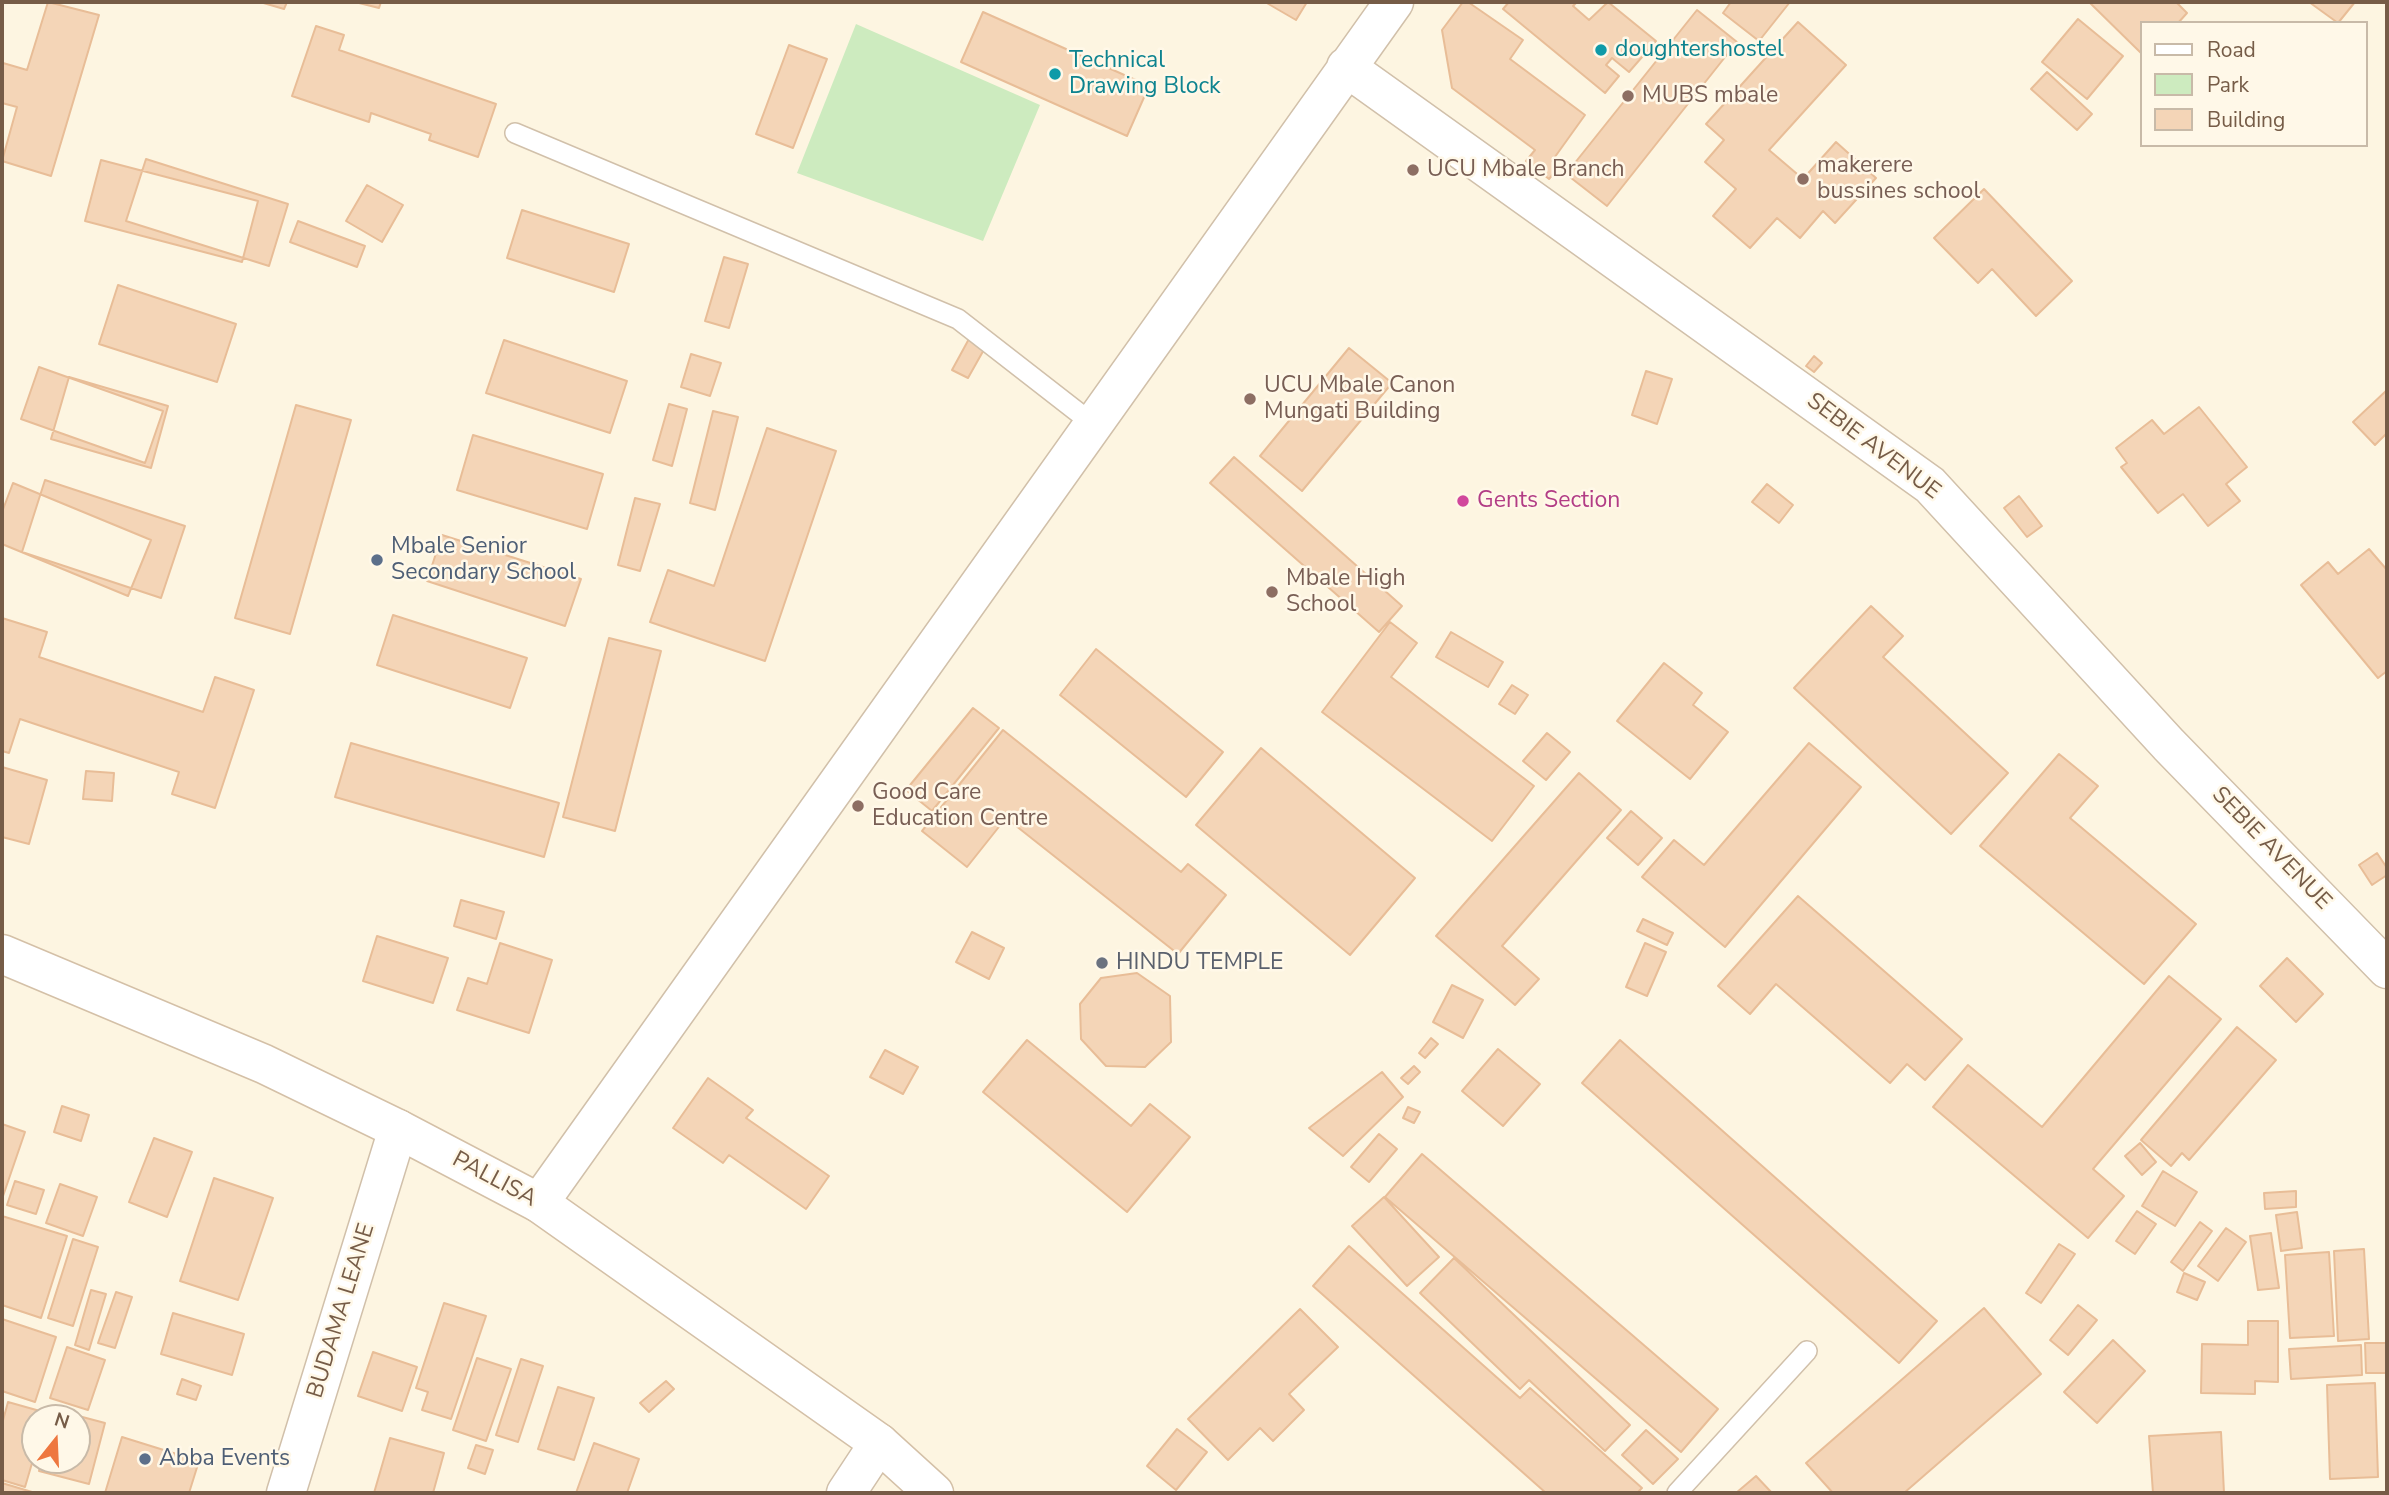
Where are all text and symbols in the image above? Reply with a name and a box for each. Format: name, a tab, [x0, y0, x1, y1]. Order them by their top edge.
legend	[2140, 21, 2368, 147]
place label: doughtershostel	[1615, 36, 1784, 64]
text: Road	[2207, 36, 2256, 64]
marker: doughtershostel	[1593, 42, 1609, 58]
place label: Technical Drawing Block	[1069, 47, 1221, 101]
marker: Technical Drawing Block	[1047, 66, 1063, 82]
text: Park	[2207, 71, 2249, 99]
place label: MUBS mbale	[1642, 82, 1778, 110]
marker: MUBS mbale	[1620, 88, 1636, 104]
text: Building	[2207, 106, 2285, 134]
place label: makerere bussines school	[1817, 152, 1980, 206]
place label: UCU Mbale Branch	[1427, 156, 1625, 184]
marker: UCU Mbale Branch	[1405, 162, 1421, 178]
marker: makerere bussines school	[1795, 171, 1811, 187]
place label: UCU Mbale Canon Mungati Building	[1264, 372, 1455, 426]
street label: SEBIE AVENUE	[1801, 388, 1945, 506]
marker: UCU Mbale Canon Mungati Building	[1242, 391, 1258, 407]
place label: Gents Section	[1477, 487, 1620, 515]
marker: Gents Section	[1455, 493, 1471, 509]
place label: Mbale Senior Secondary School	[391, 533, 576, 587]
marker: Mbale Senior Secondary School	[369, 552, 385, 568]
place label: Mbale High School	[1286, 565, 1405, 619]
marker: Mbale High School	[1264, 584, 1280, 600]
place label: Good Care Education Centre	[872, 779, 1048, 833]
street label: SEBIE AVENUE	[2205, 782, 2337, 916]
marker: Good Care Education Centre	[850, 798, 866, 814]
place label: HINDU TEMPLE	[1116, 949, 1284, 977]
marker: HINDU TEMPLE	[1094, 955, 1110, 971]
street label: PALLISA	[447, 1146, 541, 1214]
street label: BUDAMA LEANE	[302, 1220, 382, 1402]
north arrow	[21, 1404, 91, 1474]
text: N	[51, 1406, 73, 1435]
place label: Abba Events	[159, 1445, 290, 1473]
marker: Abba Events	[137, 1451, 153, 1467]

